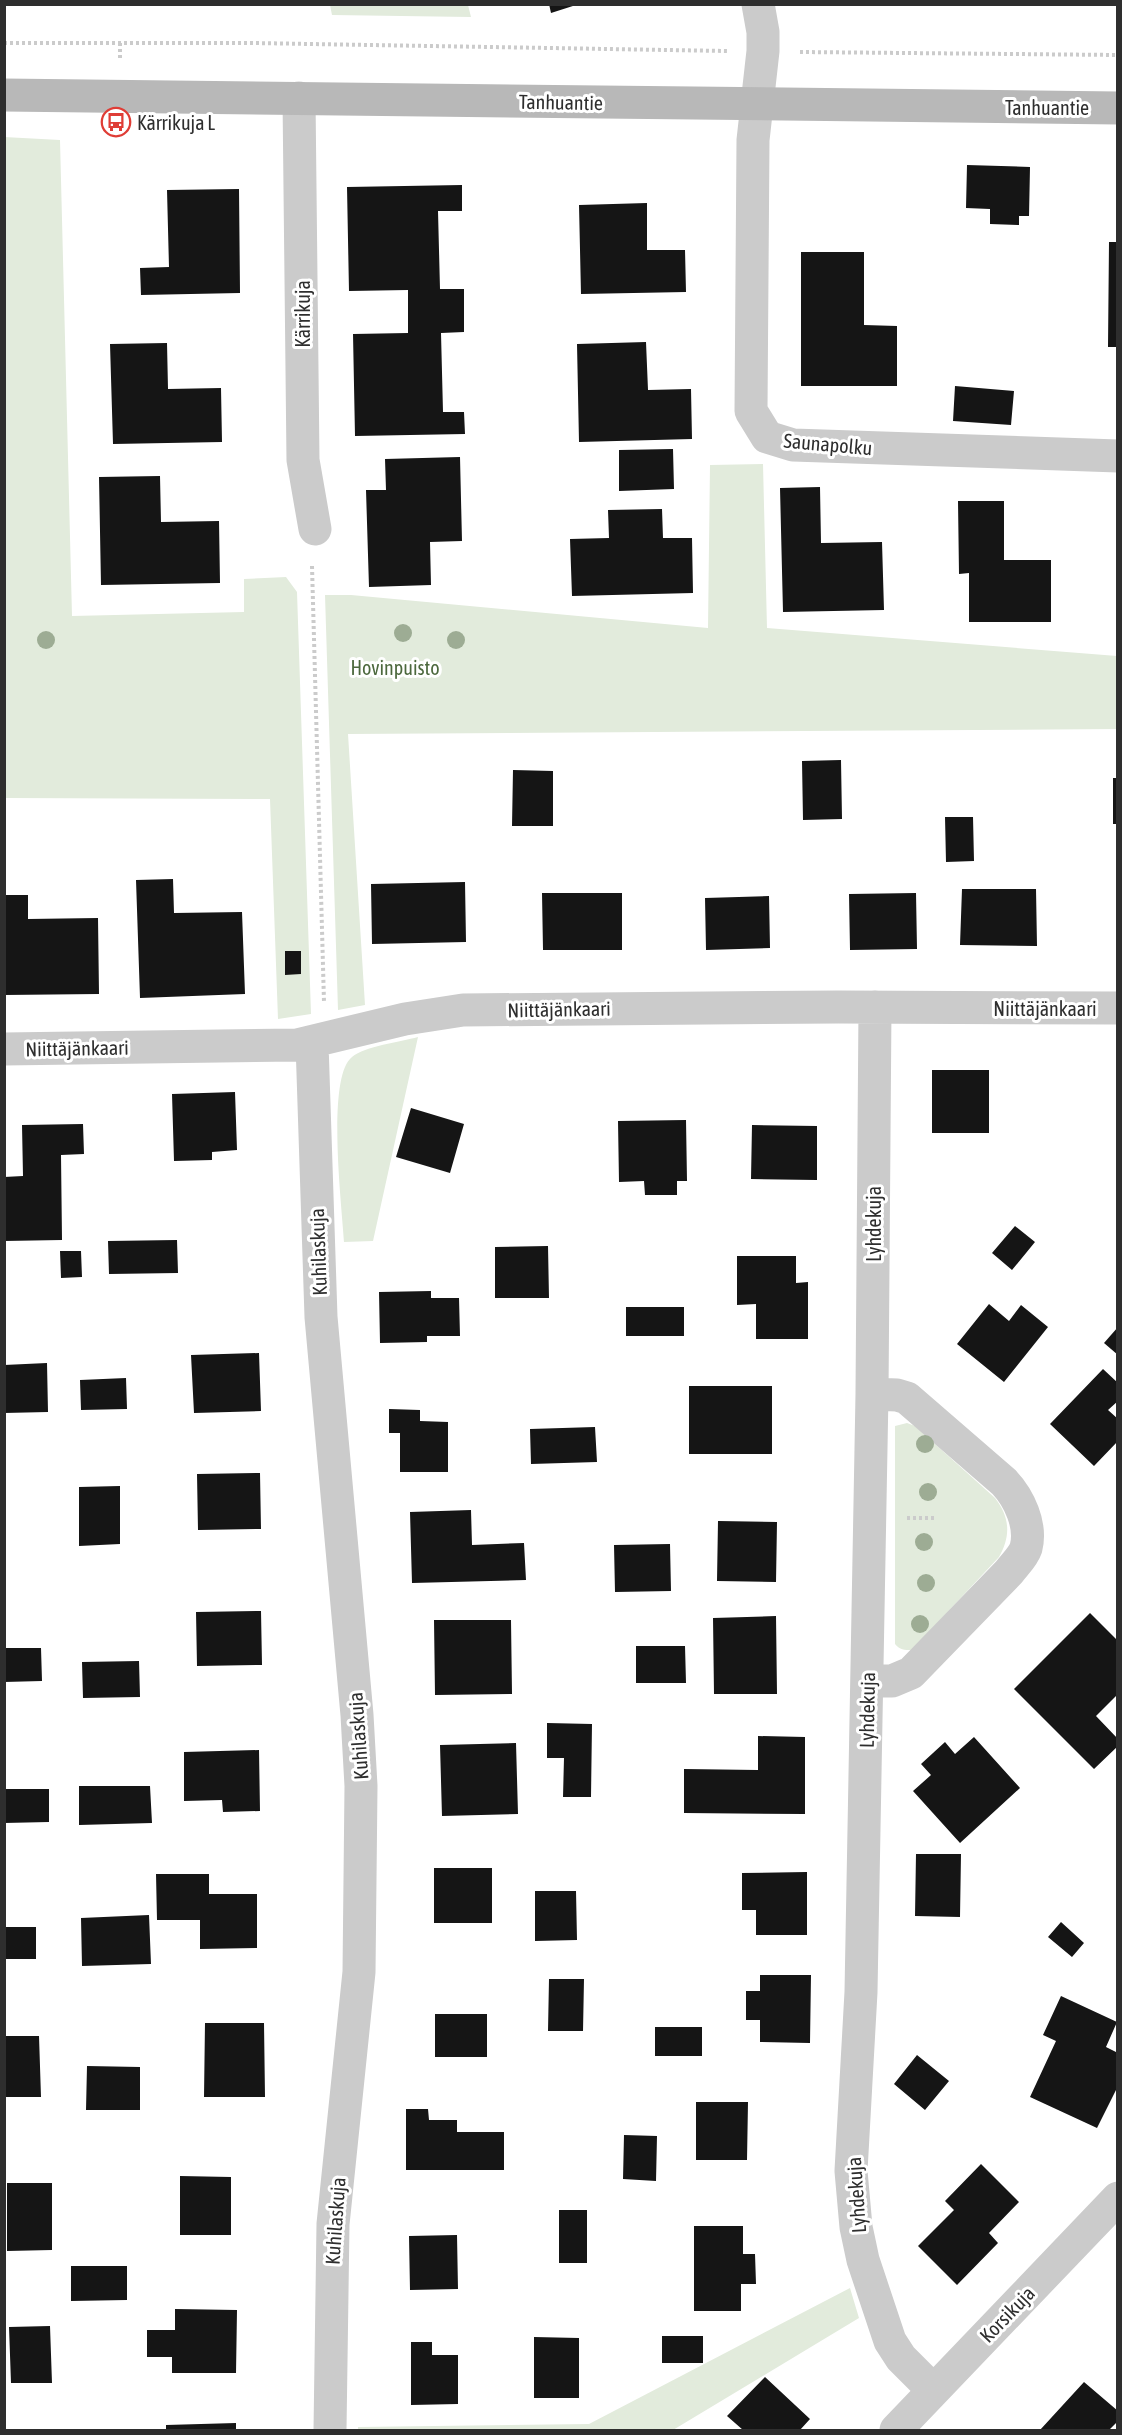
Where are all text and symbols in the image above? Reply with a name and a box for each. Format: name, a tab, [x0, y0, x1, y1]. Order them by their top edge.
street label: Tanhuantie	[519, 90, 603, 114]
street label: Tanhuantie	[1005, 96, 1089, 119]
bus stop icon: Kärrikuja L	[100, 106, 132, 138]
place label: Kärrikuja L	[137, 111, 215, 134]
street label: Kärrikuja	[291, 280, 314, 348]
street label: Saunapolku	[783, 429, 873, 459]
park label: Hovinpuisto	[350, 656, 440, 679]
street label: Niittäjänkaari	[507, 997, 611, 1021]
street label: Niittäjänkaari	[993, 997, 1097, 1020]
street label: Niittäjänkaari	[25, 1036, 129, 1060]
street label: Lyhdekuja	[862, 1186, 885, 1262]
street label: Kuhilaskuja	[305, 1208, 331, 1296]
street label: Lyhdekuja	[855, 1672, 879, 1748]
street label: Kuhilaskuja	[343, 1692, 373, 1780]
street label: Lyhdekuja	[842, 2156, 870, 2234]
street label: Kuhilaskuja	[320, 2177, 350, 2265]
street label: Korsikuja	[975, 2281, 1039, 2347]

